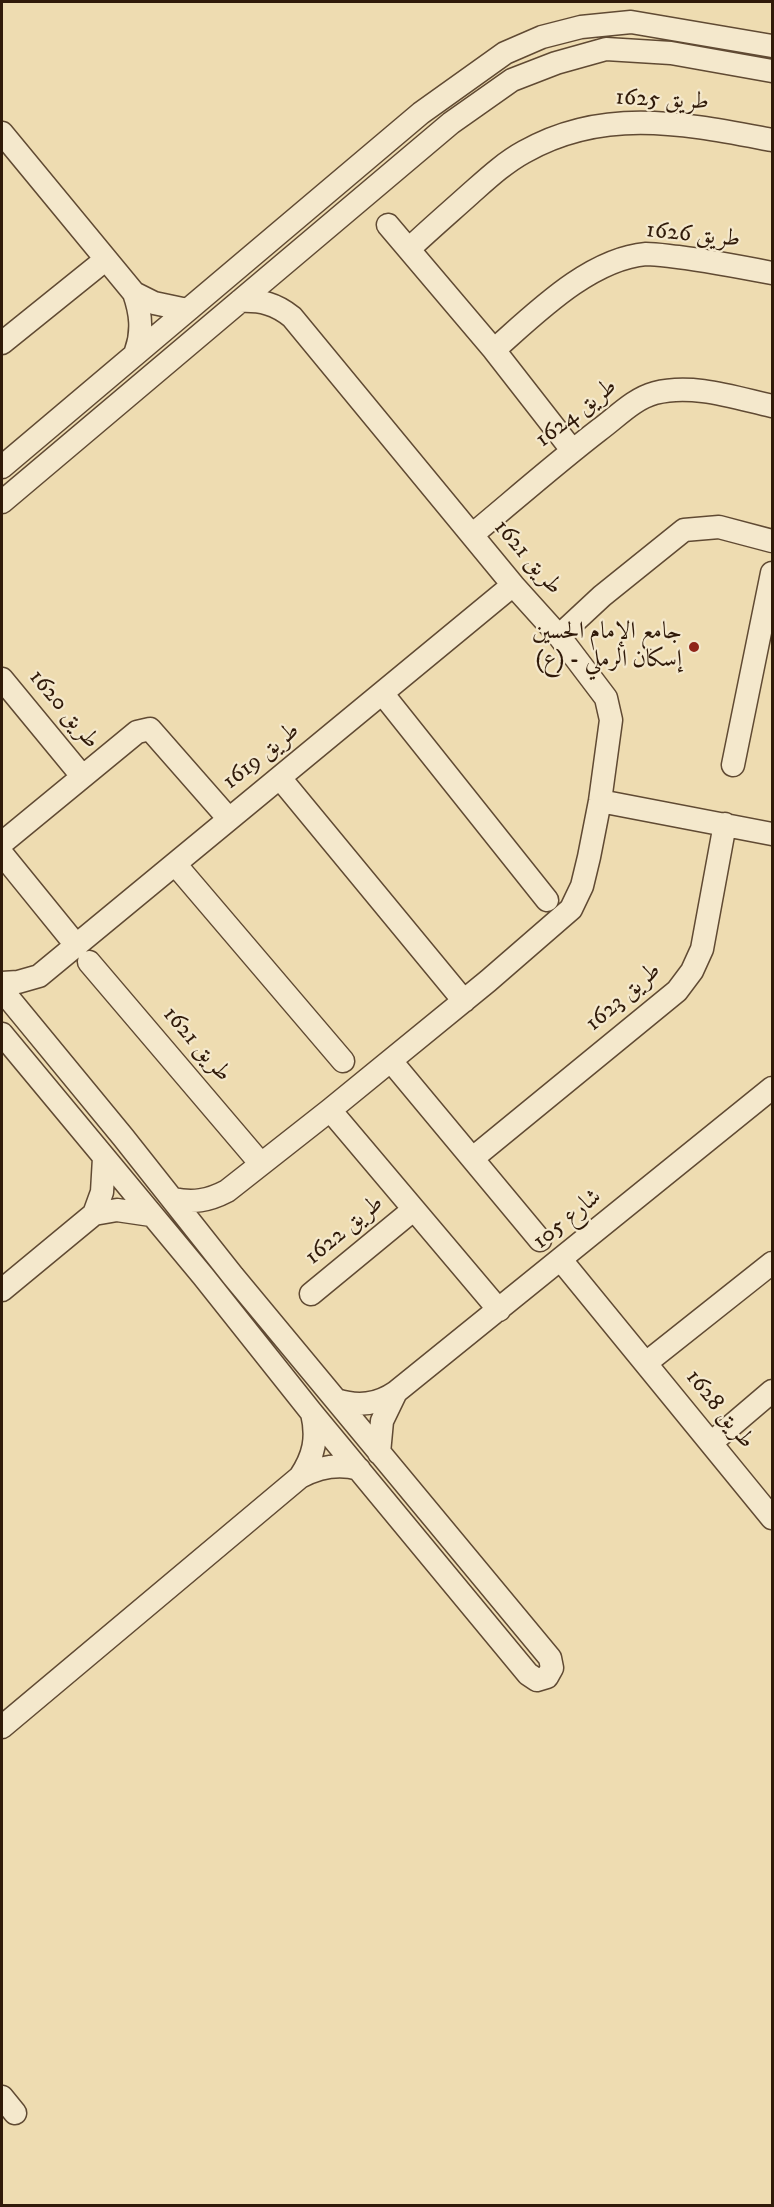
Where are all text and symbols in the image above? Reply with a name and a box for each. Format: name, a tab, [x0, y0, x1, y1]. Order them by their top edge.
street label: طريق 1625	[614, 84, 710, 118]
street label: طريق 1626	[644, 217, 742, 255]
street label: طريق 1624	[530, 373, 624, 455]
street label: طريق 1621	[486, 514, 568, 602]
place label: جامع الإمام الحسين (ع) - إسكان الرملي	[532, 619, 682, 675]
marker: جامع الإمام الحسين (ع) - إسكان الرملي	[687, 640, 701, 654]
street label: طريق 1620	[21, 664, 105, 756]
street label: طريق 1619	[218, 717, 306, 797]
street label: طريق 1623	[580, 957, 668, 1039]
street label: طريق 1621	[155, 1001, 237, 1089]
street label: شارع 105	[528, 1184, 608, 1256]
street label: طريق 1622	[300, 1190, 390, 1272]
street label: طريق 1628	[678, 1364, 760, 1456]

